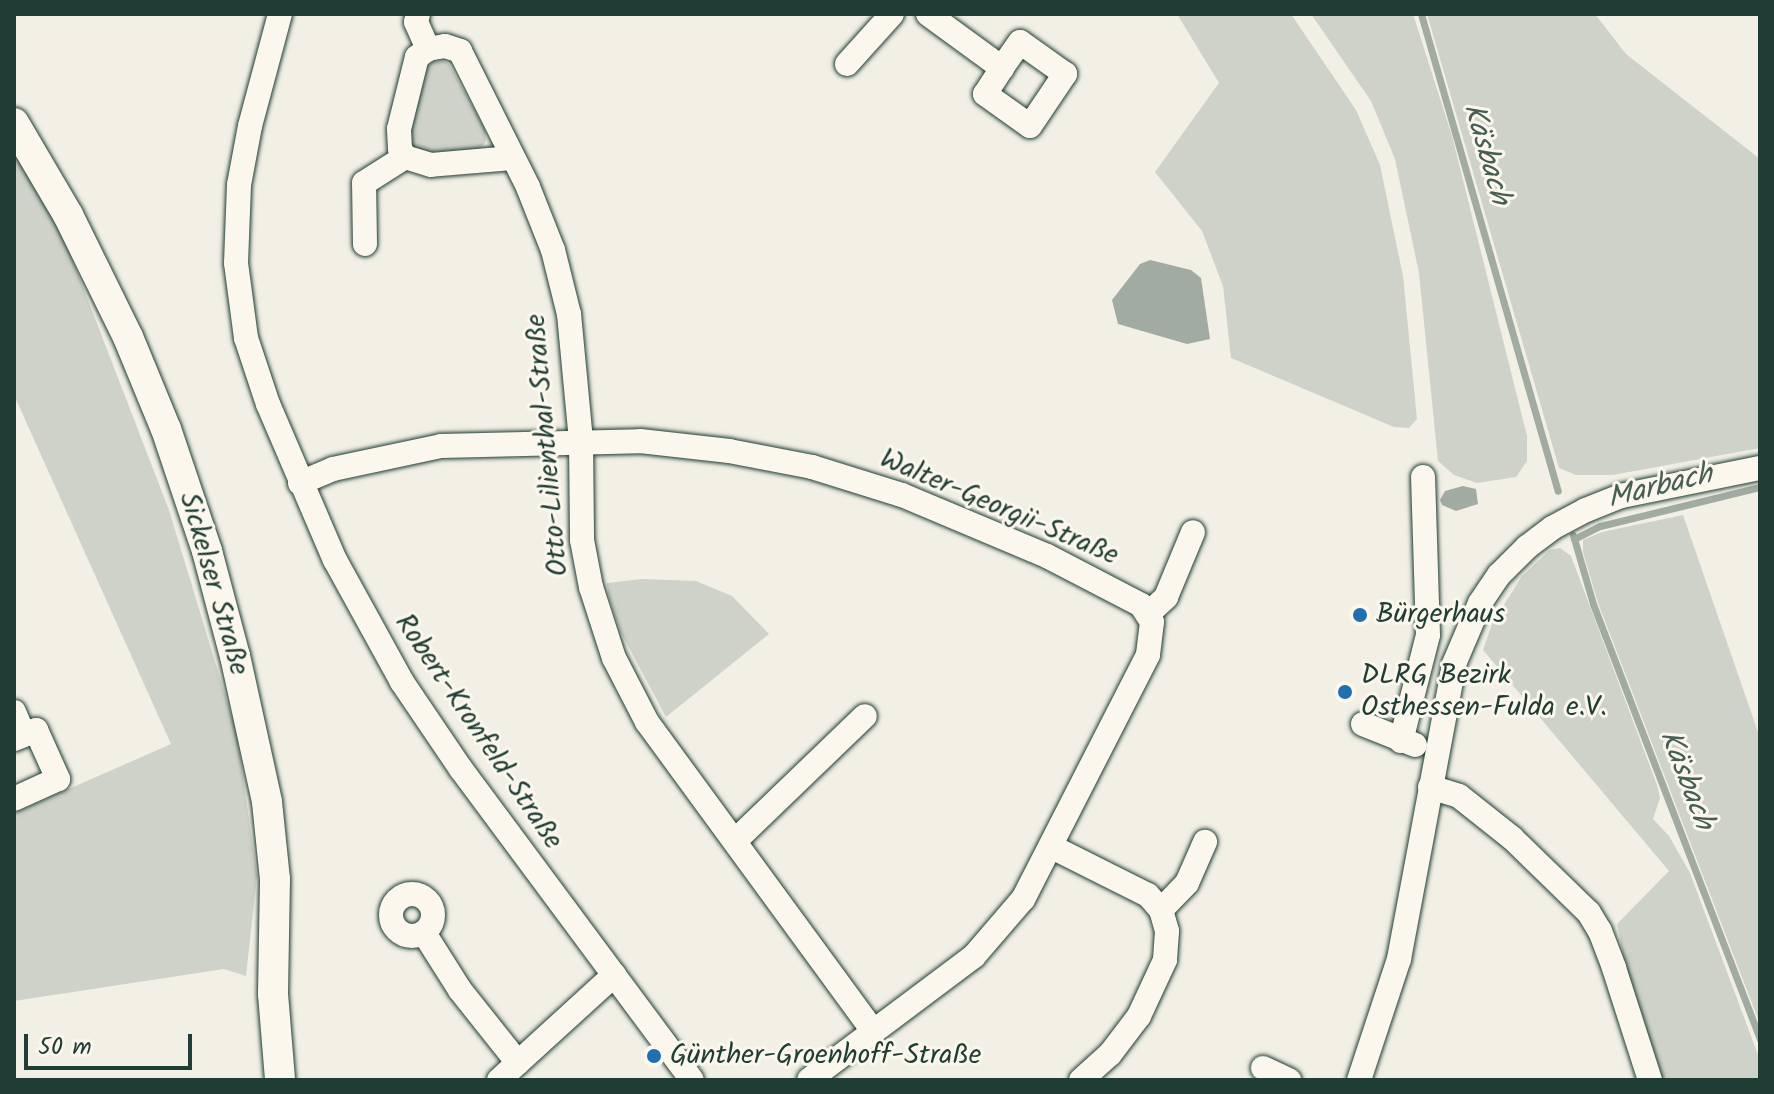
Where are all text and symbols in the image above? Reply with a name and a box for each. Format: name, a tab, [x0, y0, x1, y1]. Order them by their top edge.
water label: Käsbach	[1454, 99, 1518, 209]
street label: Otto-Lilienthal-Straße	[520, 312, 576, 578]
street label: Walter-Georgii-Straße	[875, 443, 1123, 573]
water label: Marbach	[1604, 457, 1716, 517]
street label: Sickelser Straße	[171, 489, 255, 679]
place label: Bürgerhaus	[1376, 598, 1505, 632]
marker: Bürgerhaus	[1351, 606, 1369, 624]
street label: Robert-Kronfeld-Straße	[387, 608, 569, 856]
place label: DLRG Bezirk Osthessen-Fulda e.V.	[1361, 659, 1607, 725]
marker: DLRG Bezirk Osthessen-Fulda e.V.	[1336, 683, 1354, 701]
water label: Käsbach	[1651, 725, 1721, 835]
scale bar	[28, 1018, 196, 1068]
text: 50 m	[38, 1028, 92, 1067]
place label: Günther-Groenhoff-Straße	[670, 1039, 981, 1073]
marker: Günther-Groenhoff-Straße	[645, 1047, 663, 1065]

